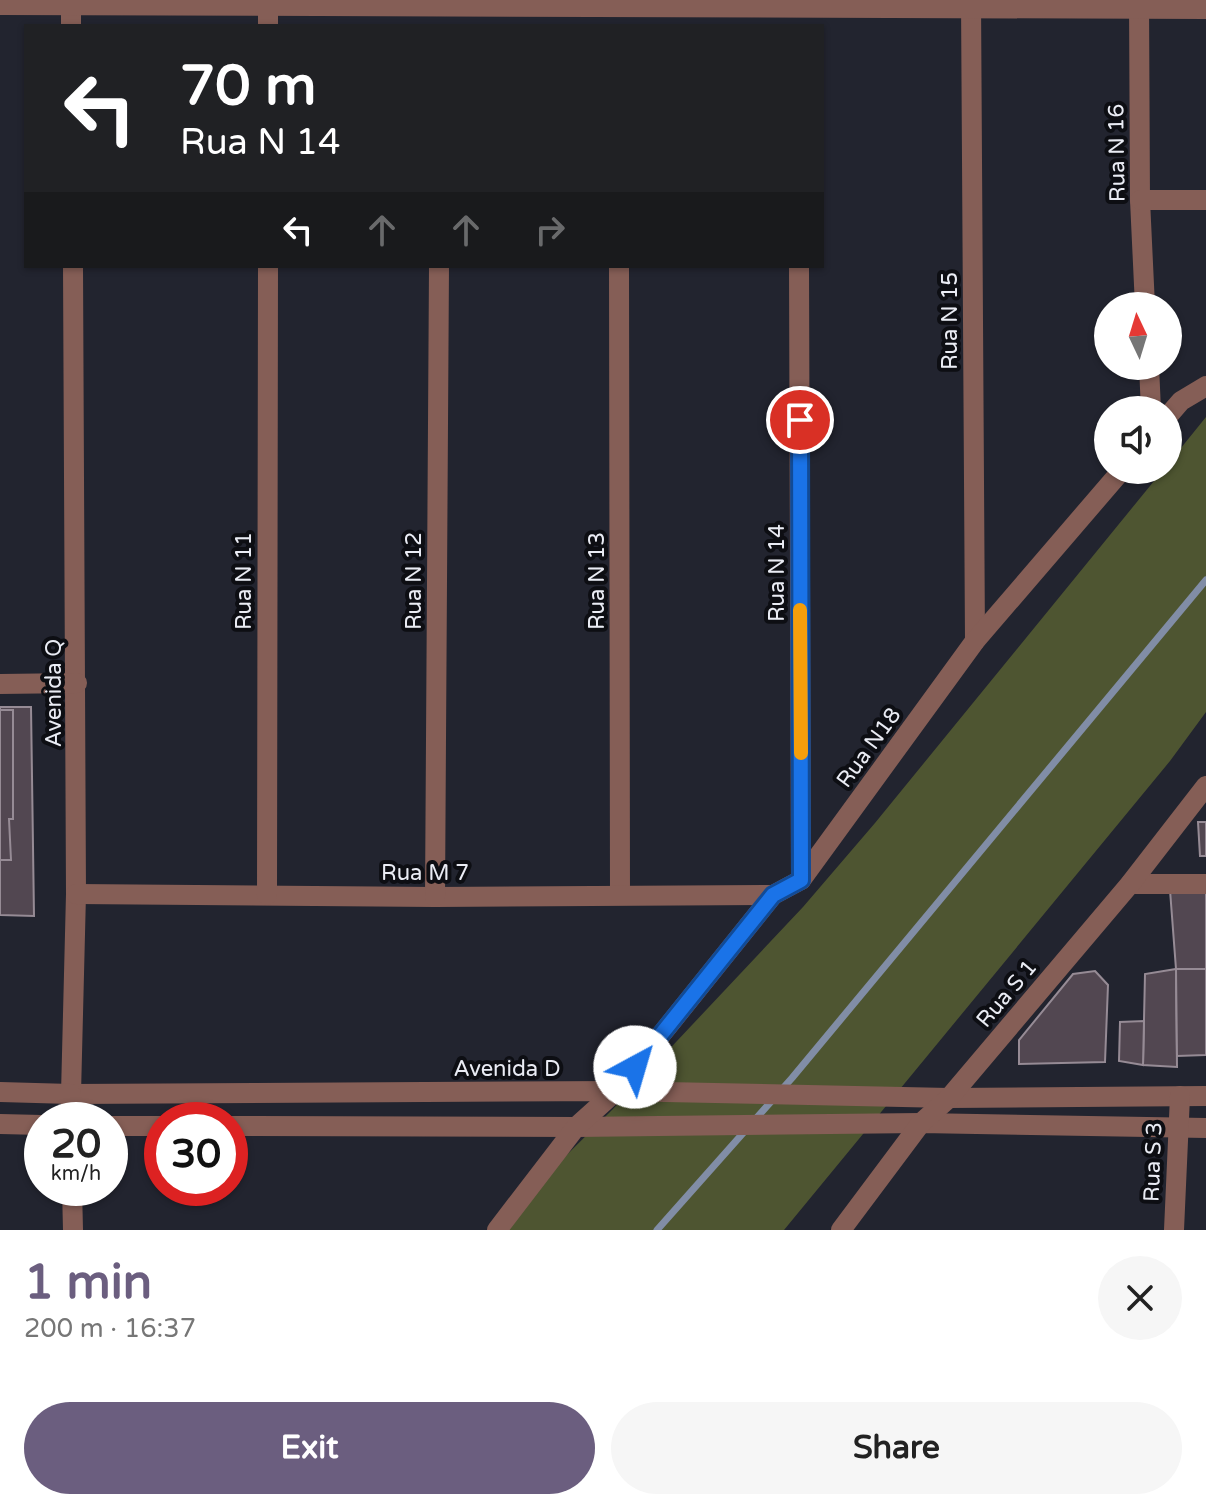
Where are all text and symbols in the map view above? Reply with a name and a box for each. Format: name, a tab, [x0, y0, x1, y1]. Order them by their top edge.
text: 70 m	[180, 53, 316, 120]
icon: left	[48, 56, 152, 160]
street label: Rua N 16	[1103, 104, 1131, 202]
text: Rua N 14	[180, 121, 341, 164]
icon: left	[276, 208, 320, 252]
icon: ahead	[360, 208, 404, 252]
icon: ahead	[444, 208, 488, 252]
icon: right	[528, 208, 572, 252]
street label: Rua N 15	[937, 272, 963, 370]
north arrow	[1094, 292, 1182, 380]
map controls	[1094, 292, 1182, 484]
pin	[766, 386, 834, 454]
button: sound	[1094, 396, 1182, 484]
icon: arrive	[778, 398, 822, 442]
street label: Rua N 14	[764, 524, 790, 622]
street label: Rua N 11	[231, 532, 257, 630]
street label: Rua N 12	[401, 532, 427, 630]
street label: Rua N 13	[584, 532, 610, 630]
street label: Avenida Q	[41, 639, 67, 747]
street label: Rua N18	[831, 703, 906, 793]
street label: Rua M 7	[381, 860, 469, 886]
street label: Rua S 1	[971, 955, 1043, 1033]
position arrow	[593, 1025, 677, 1109]
street label: Avenida D	[454, 1056, 560, 1082]
speed limit sign: 30	[144, 1102, 248, 1206]
text: 20	[51, 1120, 101, 1168]
street label: Rua S 3	[1139, 1121, 1167, 1203]
text: km/h	[51, 1162, 101, 1186]
text: 1 min	[24, 1254, 152, 1312]
button: close	[1098, 1256, 1182, 1340]
text: 200 m · 16:37	[24, 1313, 196, 1344]
button: Exit	[24, 1402, 595, 1494]
button: Share	[611, 1402, 1182, 1494]

